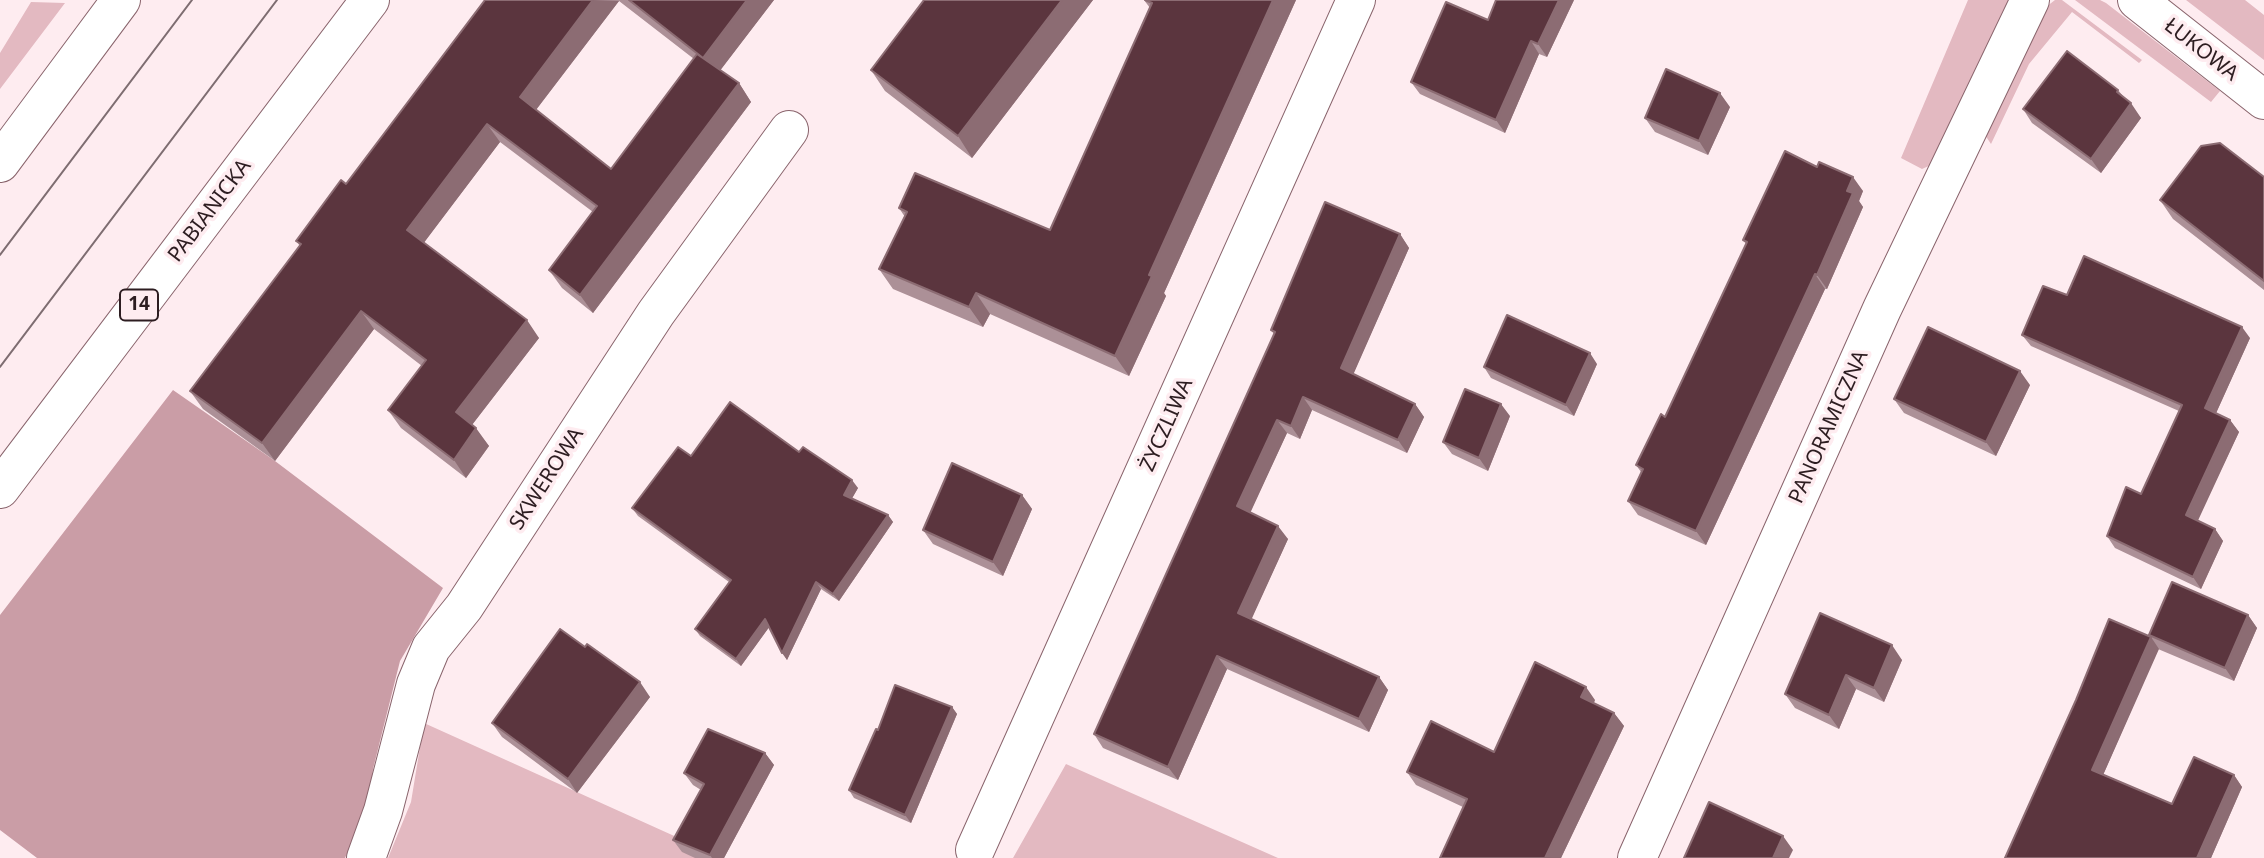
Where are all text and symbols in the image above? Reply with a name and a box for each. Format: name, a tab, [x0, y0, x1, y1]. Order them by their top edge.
street label: ŁUKOWA	[2159, 13, 2243, 87]
street label: PABIANICKA	[163, 155, 257, 267]
road number: 14	[120, 290, 158, 320]
street label: PANORAMICZNA	[1784, 347, 1874, 507]
street label: ŻYCZLIWA	[1135, 375, 1199, 475]
street label: SKWEROWA	[505, 423, 589, 535]

